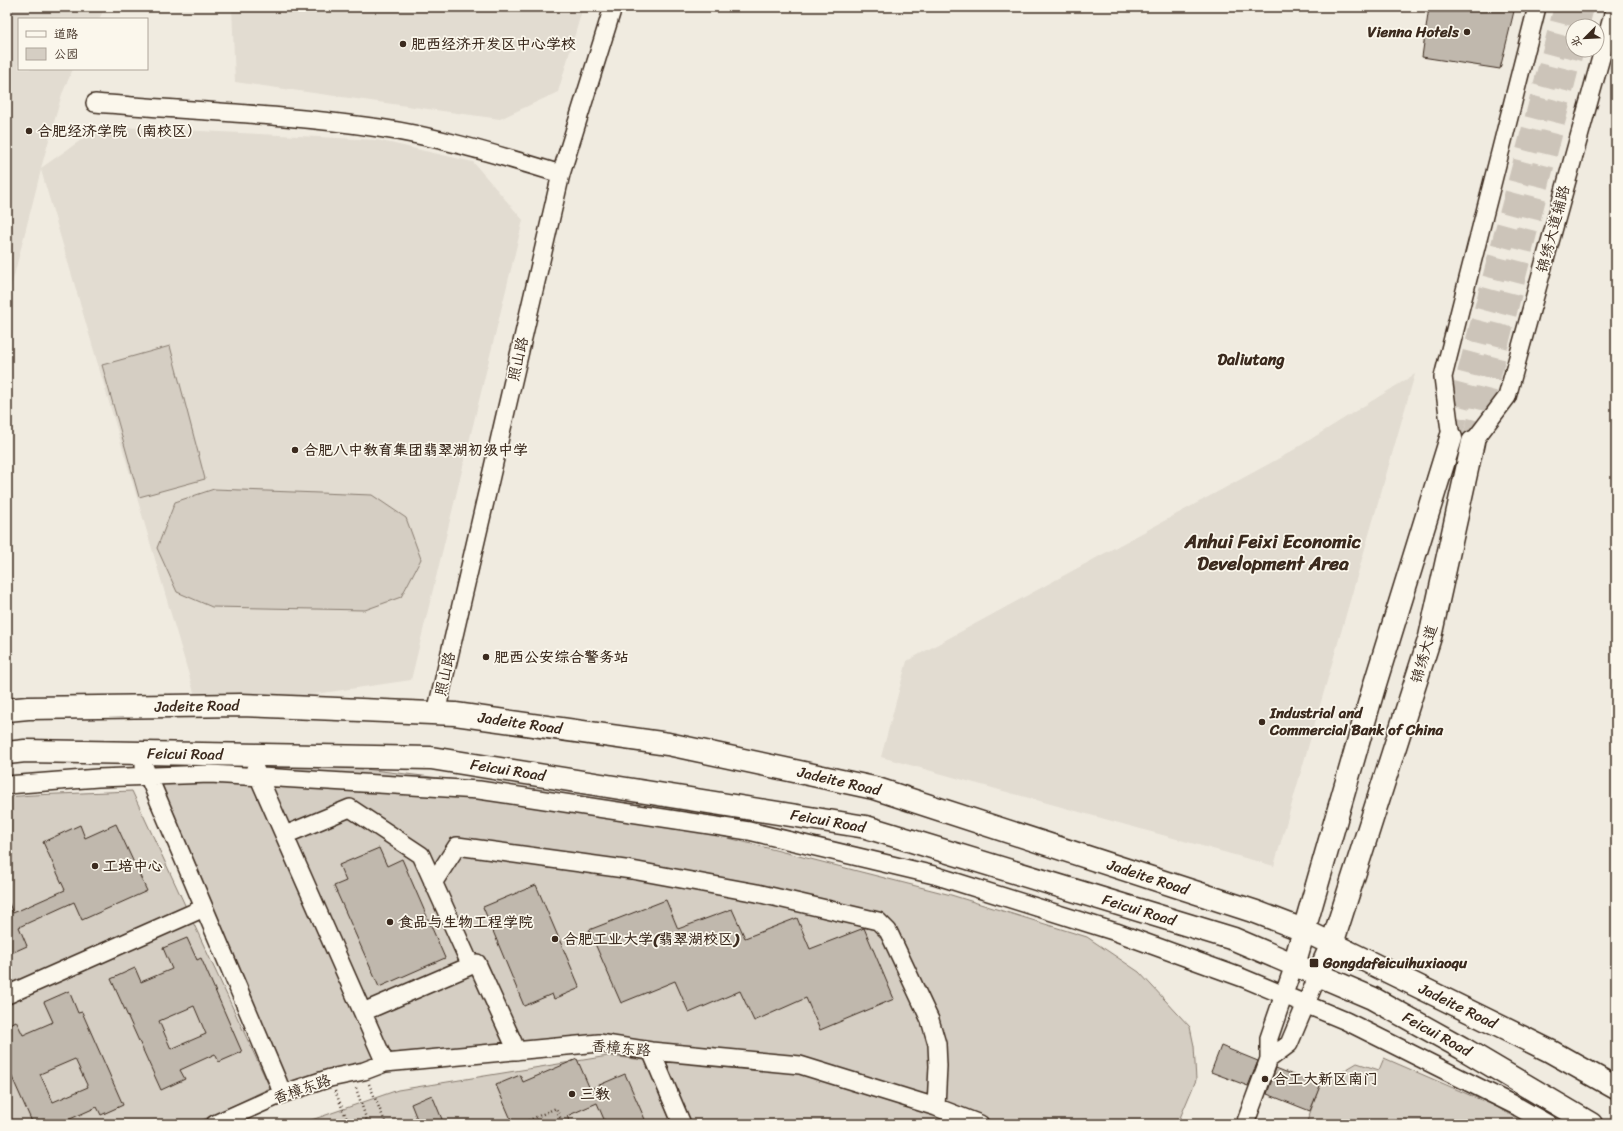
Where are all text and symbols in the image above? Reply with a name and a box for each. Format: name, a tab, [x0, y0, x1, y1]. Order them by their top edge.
legend	[18, 18, 148, 70]
north arrow	[1565, 18, 1605, 58]
place label: Vienna Hotels	[1367, 19, 1460, 45]
text: 道路	[54, 23, 78, 45]
marker: Vienna Hotels	[1462, 27, 1472, 37]
place label: 肥西经济开发区中心学校	[411, 31, 576, 57]
text: 北	[1565, 33, 1587, 51]
marker: 肥西经济开发区中心学校	[398, 39, 408, 49]
text: 公园	[54, 43, 78, 65]
place label: 合肥经济学院（南校区）	[37, 118, 202, 144]
marker: 合肥经济学院（南校区）	[24, 126, 34, 136]
street label: 锦绣大道辅路	[1529, 182, 1577, 276]
street label: 照山路	[500, 334, 536, 384]
district label: Daliutang	[1218, 345, 1285, 374]
place label: 合肥八中教育集团翡翠湖初级中学	[303, 437, 528, 463]
marker: 合肥八中教育集团翡翠湖初级中学	[290, 445, 300, 455]
district label: Anhui Feixi Economic Development Area	[1184, 525, 1362, 580]
street label: 锦绣大道	[1403, 622, 1445, 686]
place label: 肥西公安综合警务站	[494, 644, 629, 670]
street label: 照山路	[427, 649, 463, 699]
marker: 肥西公安综合警务站	[481, 652, 491, 662]
street label: Jadeite Road	[153, 692, 241, 720]
place label: Industrial and Commercial Bank of China	[1269, 700, 1443, 743]
street label: Jadeite Road	[475, 704, 565, 742]
marker: Industrial and Commercial Bank of China	[1257, 717, 1267, 727]
street label: Feicui Road	[147, 740, 224, 768]
street label: Feicui Road	[469, 751, 549, 789]
street label: Jadeite Road	[794, 759, 884, 803]
street label: Feicui Road	[788, 802, 869, 841]
street label: Jadeite Road	[1103, 851, 1193, 903]
place label: 工培中心	[103, 853, 163, 879]
marker: 工培中心	[90, 861, 100, 871]
street label: Feicui Road	[1099, 886, 1180, 934]
place label: 食品与生物工程学院	[398, 909, 533, 935]
marker: 食品与生物工程学院	[385, 917, 395, 927]
place label: 合肥工业大学(翡翠湖校区)	[563, 926, 740, 952]
marker: 合肥工业大学(翡翠湖校区)	[550, 934, 560, 944]
place label: Gongdafeicuihuxiaoqu	[1322, 950, 1468, 976]
marker: Gongdafeicuihuxiaoqu	[1308, 957, 1320, 969]
street label: Jadeite Road	[1413, 975, 1503, 1037]
street label: Feicui Road	[1398, 1004, 1477, 1064]
street label: 香樟东路	[590, 1032, 652, 1064]
place label: 合工大新区南门	[1273, 1066, 1378, 1092]
street label: 香樟东路	[269, 1067, 335, 1111]
marker: 合工大新区南门	[1260, 1074, 1270, 1084]
place label: 三教	[580, 1081, 610, 1107]
marker: 三教	[567, 1089, 577, 1099]

